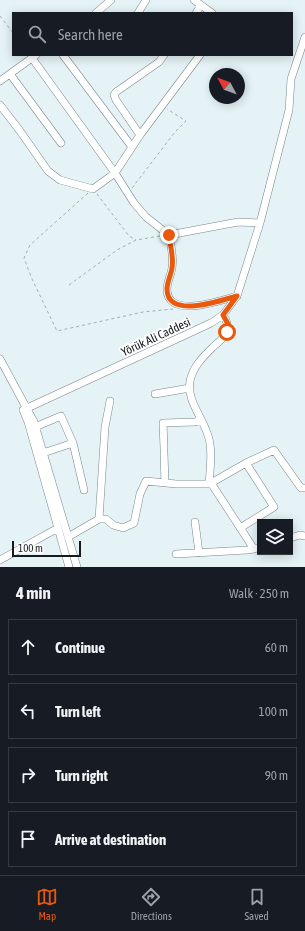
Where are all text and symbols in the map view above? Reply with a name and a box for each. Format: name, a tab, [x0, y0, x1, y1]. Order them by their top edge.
search box	[12, 12, 293, 56]
icon: search	[26, 23, 48, 45]
text: Search here	[58, 26, 123, 43]
north arrow	[209, 68, 245, 104]
route end	[160, 226, 178, 244]
street label: Yörük Ali Caddesi	[119, 315, 193, 359]
route start	[218, 323, 236, 341]
map controls	[257, 519, 293, 555]
button: layers	[257, 519, 293, 555]
scale bar	[12, 539, 81, 558]
text: 100 m	[18, 542, 43, 554]
text: 4 min	[16, 583, 51, 603]
text: Walk · 250 m	[229, 586, 289, 601]
icon: ahead	[17, 636, 39, 658]
text: Continue	[55, 639, 105, 656]
text: 60 m	[265, 640, 288, 655]
icon: left	[17, 700, 39, 722]
text: Turn left	[55, 703, 101, 720]
text: 100 m	[259, 704, 288, 719]
icon: right	[17, 764, 39, 786]
text: Turn right	[55, 767, 108, 784]
text: 90 m	[265, 768, 288, 783]
icon: arrive	[17, 828, 39, 850]
text: Arrive at destination	[55, 831, 166, 848]
tab: Map	[36, 886, 58, 922]
tab: Directions	[131, 886, 172, 922]
tab: Saved	[244, 886, 269, 922]

